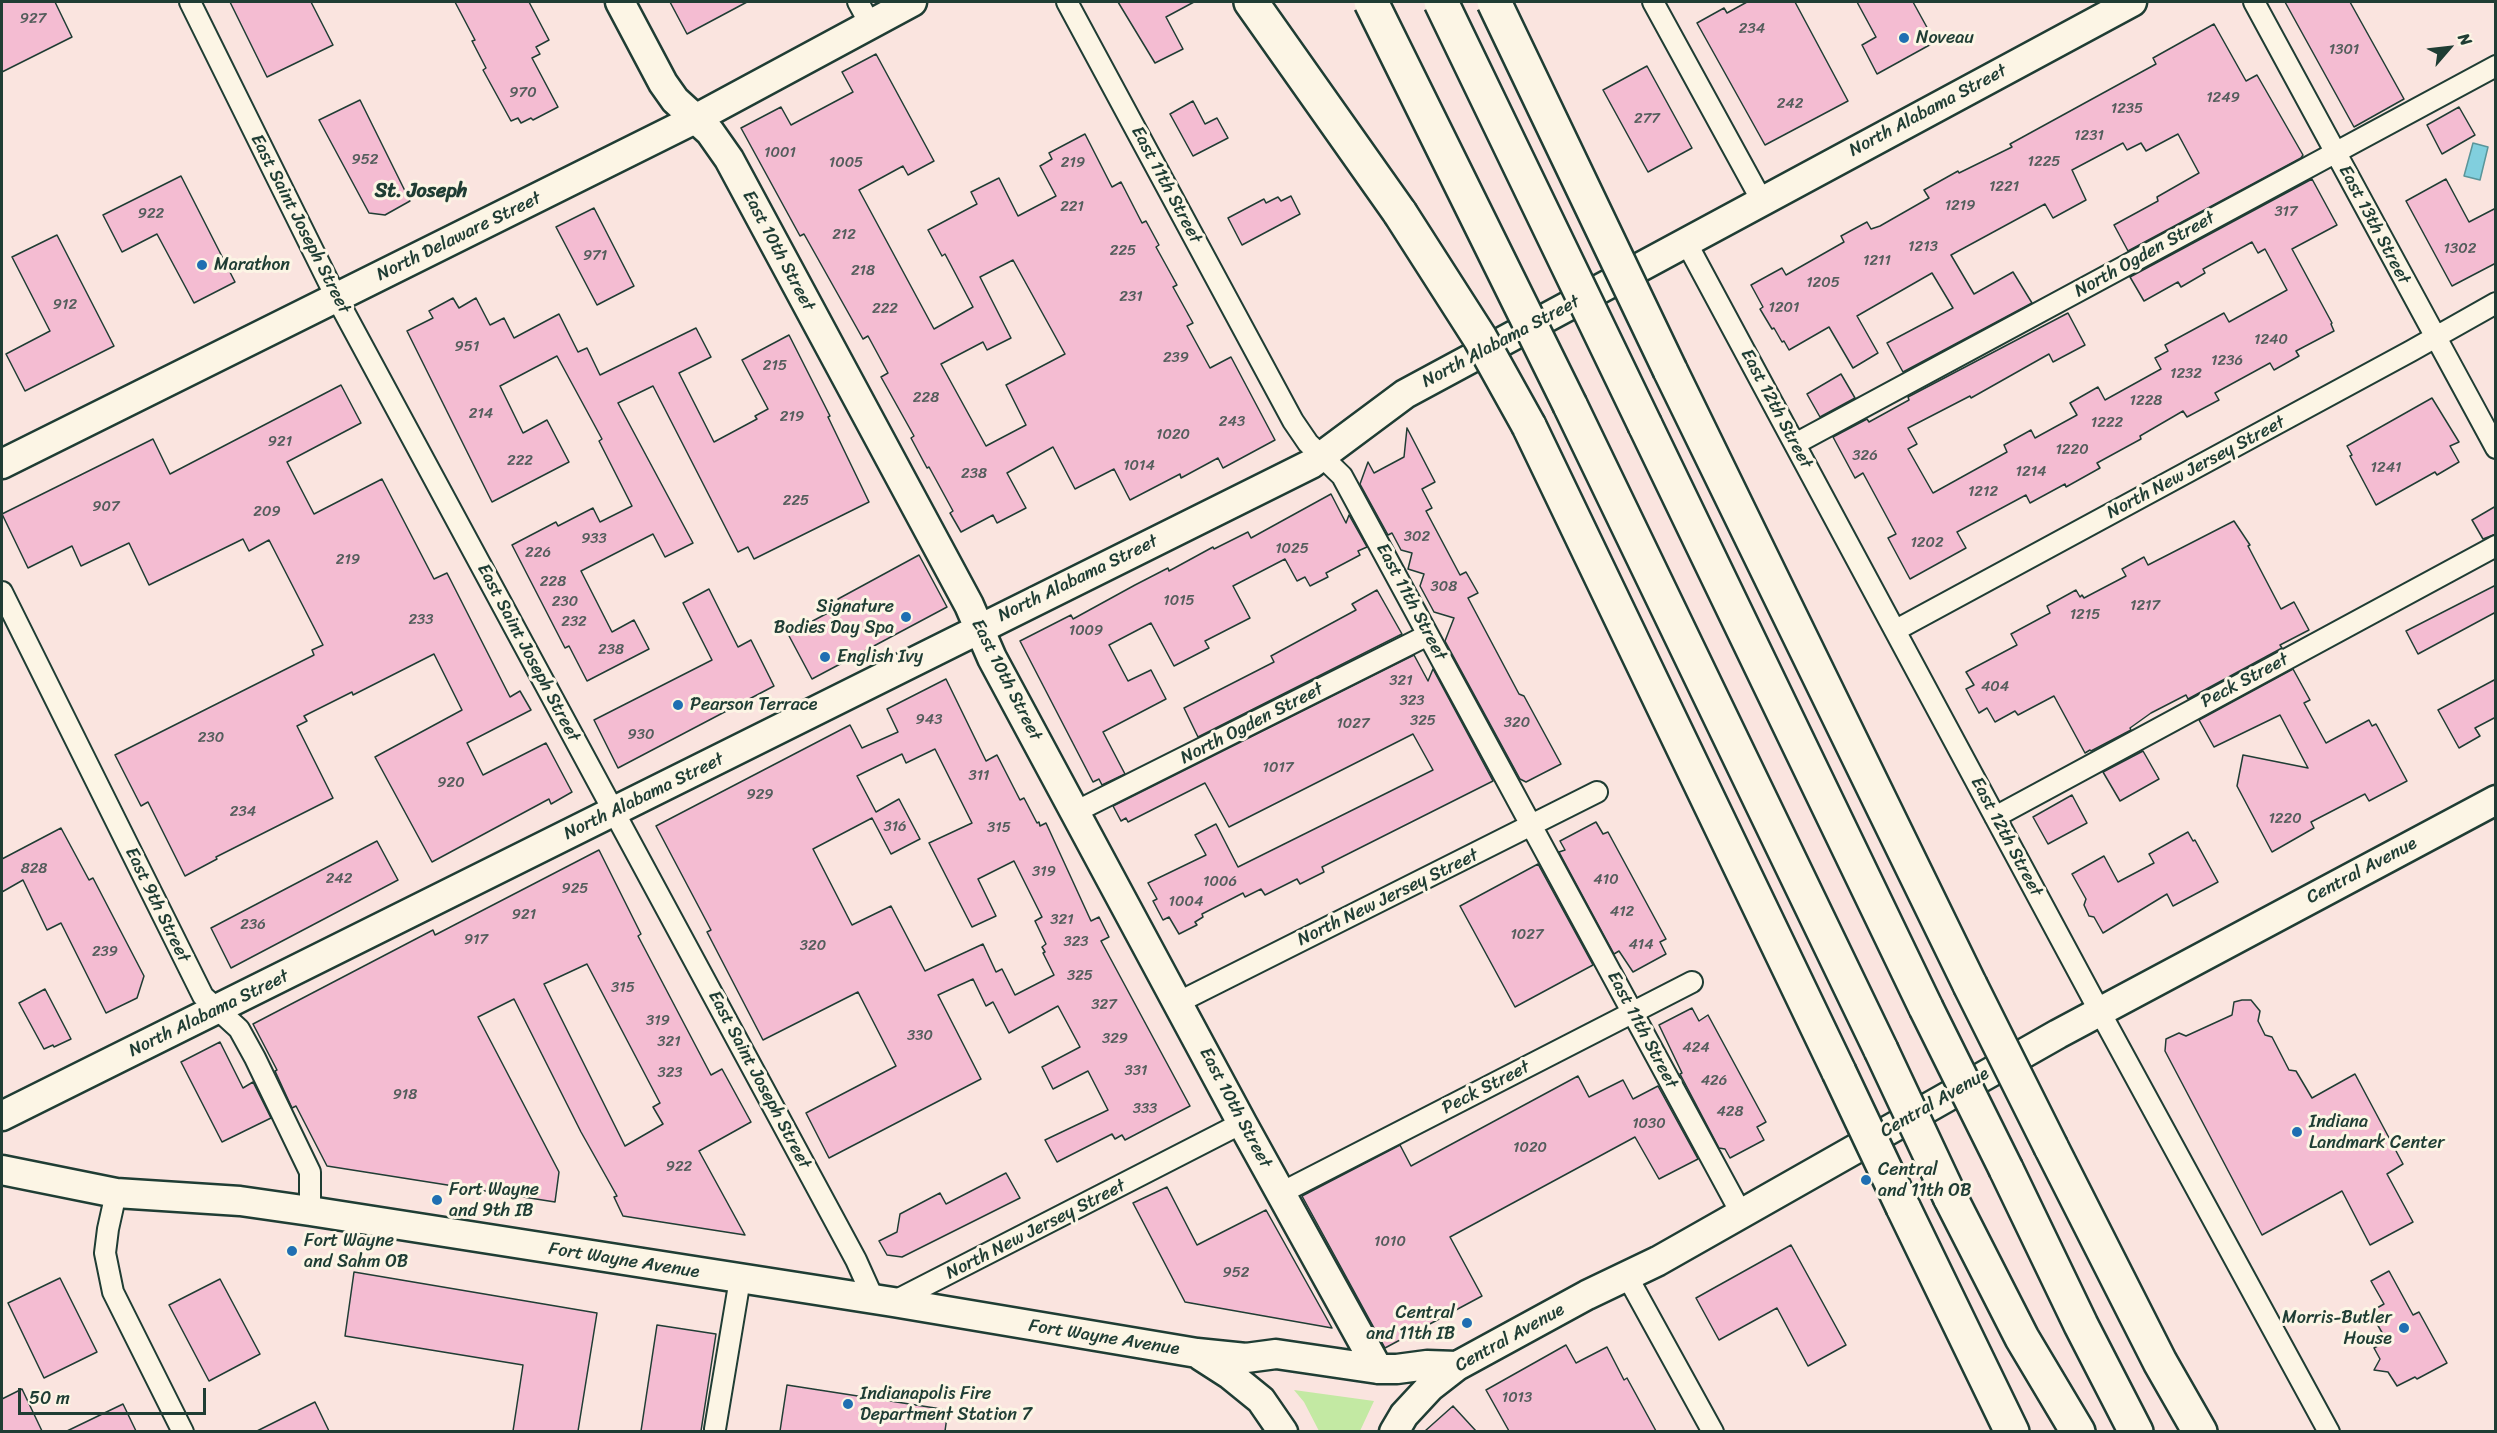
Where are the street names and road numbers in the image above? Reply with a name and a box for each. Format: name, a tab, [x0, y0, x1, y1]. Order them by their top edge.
street label: North Alabama Street	[1845, 60, 2011, 162]
street label: East 11th Street	[1126, 123, 1206, 247]
street label: East Saint Joseph Street	[245, 131, 355, 317]
street label: East 13th Street	[2334, 162, 2414, 288]
street label: East 10th Street	[737, 187, 819, 315]
street label: North Delaware Street	[373, 188, 545, 286]
street label: North Ogden Street	[2071, 207, 2219, 303]
street label: North Alabama Street	[1418, 291, 1584, 393]
street label: East 12th Street	[1735, 346, 1817, 472]
street label: North New Jersey Street	[2103, 412, 2289, 524]
street label: North Alabama Street	[994, 531, 1162, 627]
street label: East 11th Street	[1371, 540, 1451, 664]
street label: East Saint Joseph Street	[472, 560, 584, 746]
street label: East 10th Street	[966, 616, 1046, 744]
street label: Peck Street	[2198, 649, 2292, 713]
street label: North Ogden Street	[1177, 679, 1327, 769]
street label: North Alabama Street	[560, 749, 728, 845]
street label: East 12th Street	[1965, 774, 2047, 900]
street label: Central Avenue	[2303, 833, 2421, 909]
street label: East 9th Street	[120, 844, 194, 966]
street label: North New Jersey Street	[1294, 845, 1482, 951]
street label: North Alabama Street	[125, 966, 293, 1062]
street label: East 11th Street	[1602, 968, 1682, 1092]
street label: East Saint Joseph Street	[703, 987, 815, 1173]
street label: East 10th Street	[1194, 1044, 1276, 1172]
street label: Peck Street	[1438, 1057, 1534, 1119]
street label: Central Avenue	[1877, 1063, 1993, 1143]
street label: North New Jersey Street	[943, 1175, 1129, 1285]
street label: Fort Wayne Avenue	[547, 1238, 701, 1284]
street label: Central Avenue	[1452, 1299, 1568, 1377]
street label: Fort Wayne Avenue	[1027, 1315, 1181, 1361]

